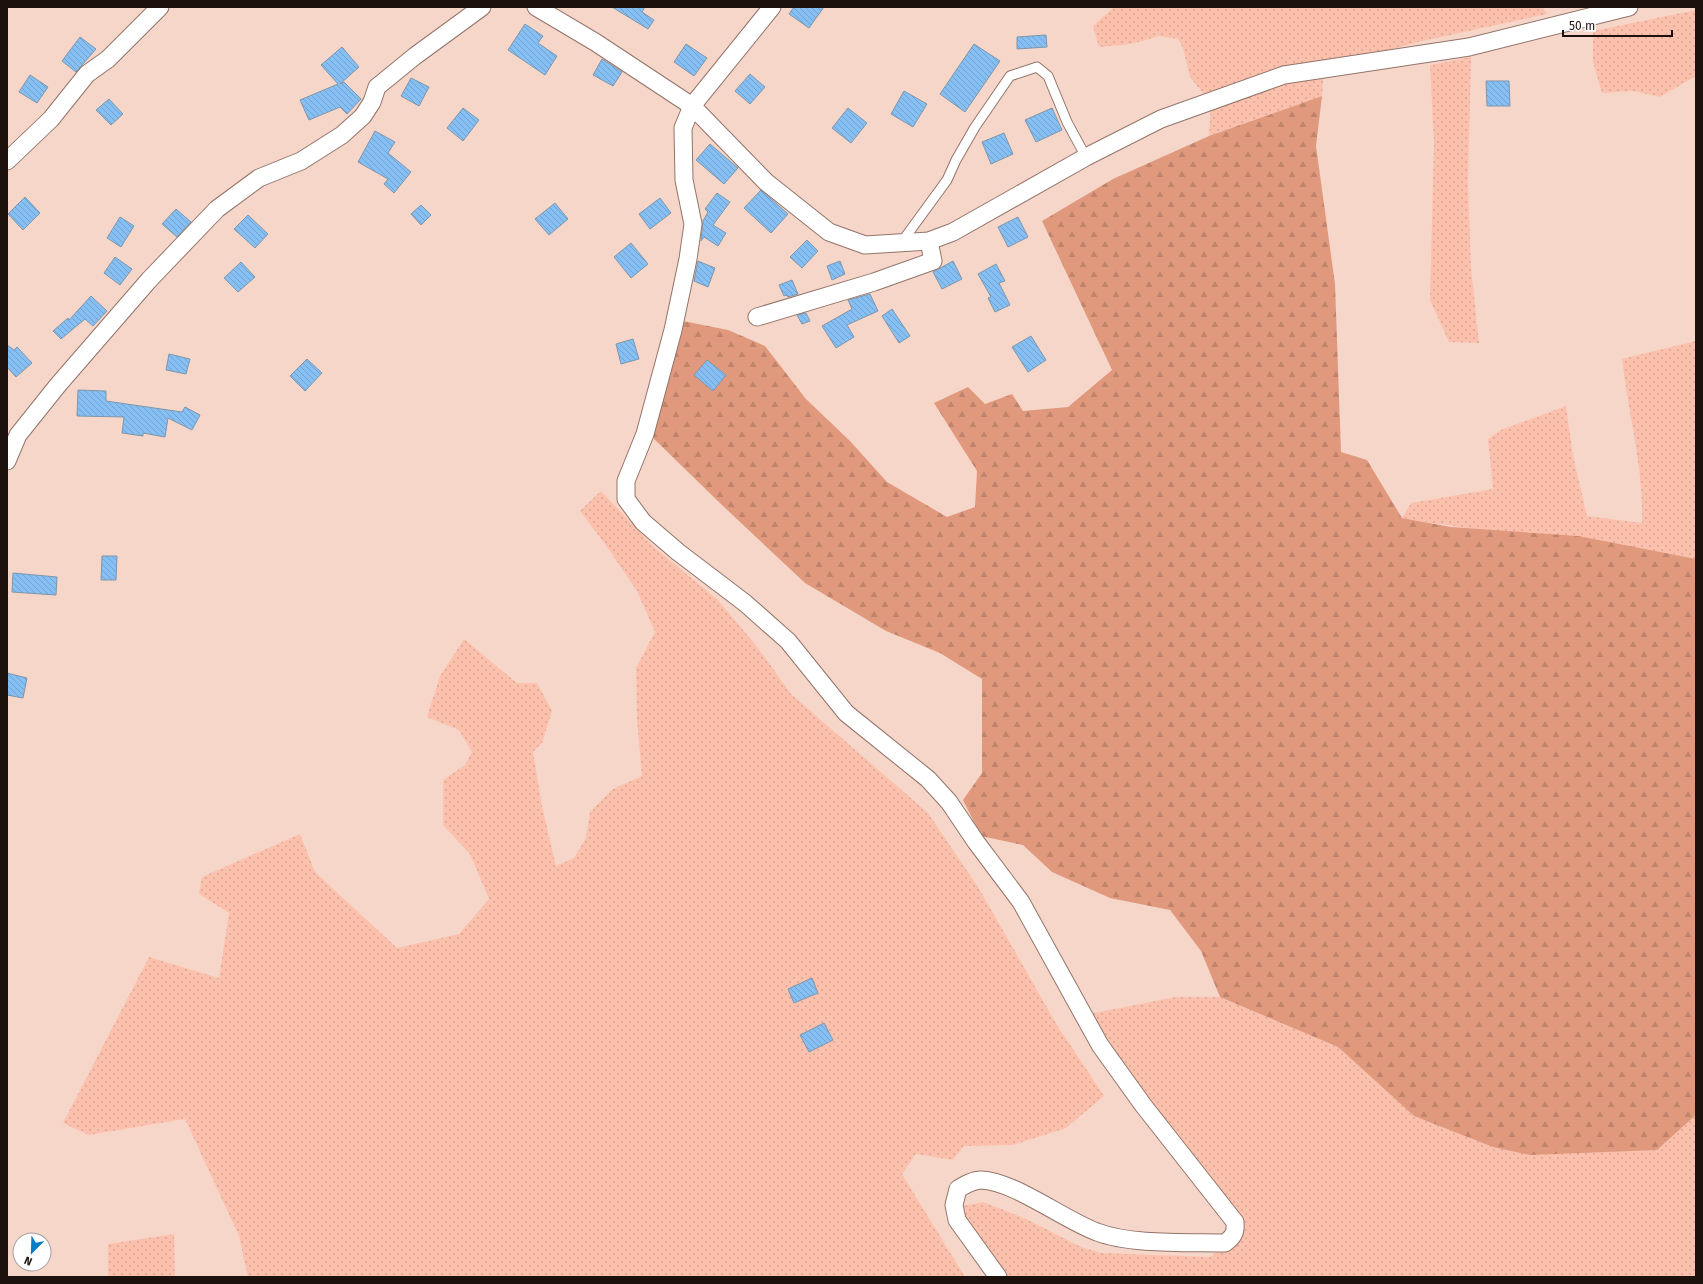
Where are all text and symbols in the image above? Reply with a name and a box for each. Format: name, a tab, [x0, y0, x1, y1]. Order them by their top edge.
scale bar	[1563, 12, 1672, 38]
text: 50 m	[1569, 19, 1595, 33]
north arrow	[12, 1232, 52, 1272]
text: N	[22, 1253, 34, 1268]

